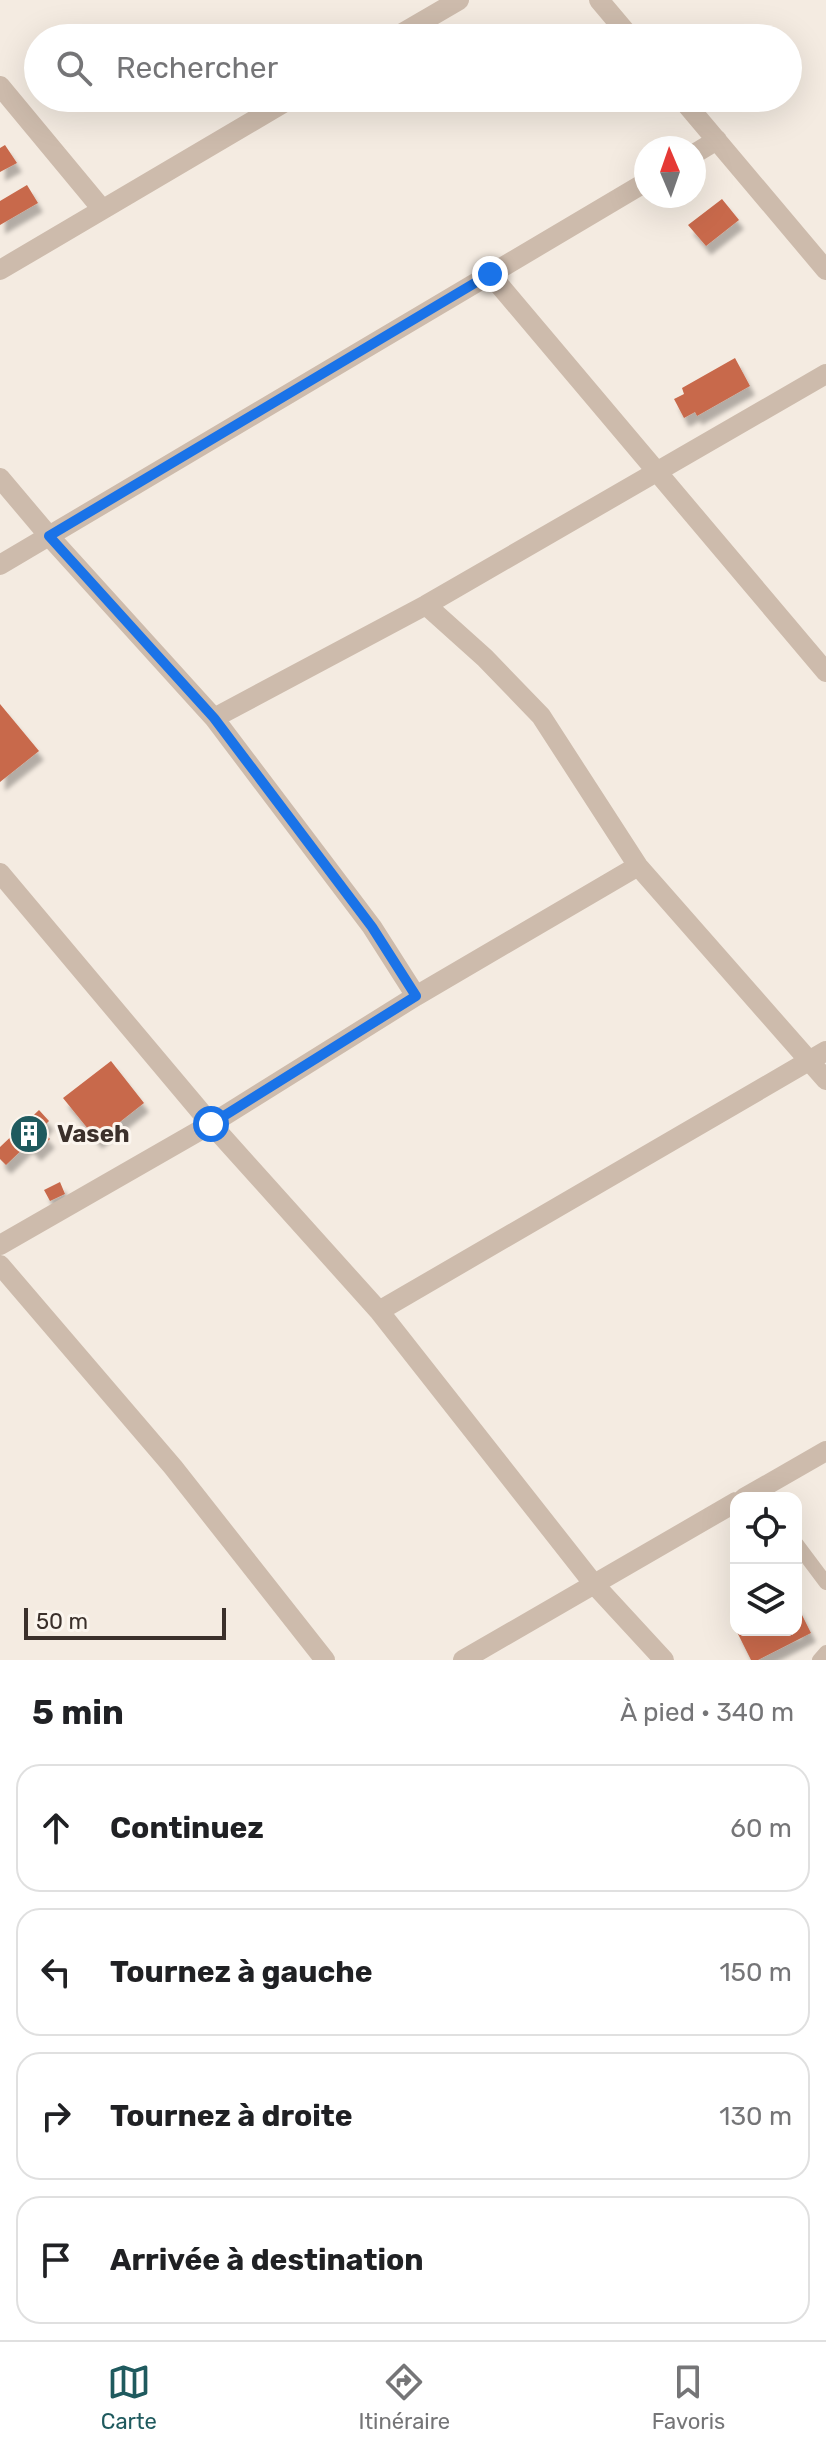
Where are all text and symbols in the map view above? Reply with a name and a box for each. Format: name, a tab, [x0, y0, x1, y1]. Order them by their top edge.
search box	[24, 24, 802, 112]
icon: search	[52, 46, 96, 90]
text: Rechercher	[116, 50, 278, 86]
north arrow	[634, 136, 706, 208]
route end	[472, 256, 508, 292]
route start	[193, 1106, 229, 1142]
building icon: Vaseh	[8, 1113, 50, 1155]
place label: Vaseh	[57, 1120, 130, 1148]
map controls	[730, 1492, 802, 1636]
button: locate	[730, 1492, 802, 1564]
button: layers	[730, 1564, 802, 1636]
scale bar	[24, 1604, 226, 1640]
text: 50 m	[36, 1608, 88, 1635]
text: 5 min	[32, 1692, 124, 1733]
text: À pied · 340 m	[620, 1697, 794, 1728]
icon: ahead	[34, 1806, 78, 1850]
text: Continuez	[110, 1810, 264, 1846]
text: 60 m	[730, 1813, 792, 1844]
icon: left	[34, 1950, 78, 1994]
text: Tournez à gauche	[110, 1954, 373, 1990]
text: 150 m	[719, 1957, 792, 1988]
icon: right	[34, 2094, 78, 2138]
text: Tournez à droite	[110, 2098, 353, 2134]
text: 130 m	[719, 2101, 792, 2132]
icon: arrive	[34, 2238, 78, 2282]
text: Arrivée à destination	[110, 2242, 424, 2278]
tab: Carte	[101, 2360, 157, 2435]
tab: Itinéraire	[358, 2360, 450, 2435]
tab: Favoris	[652, 2360, 725, 2435]

